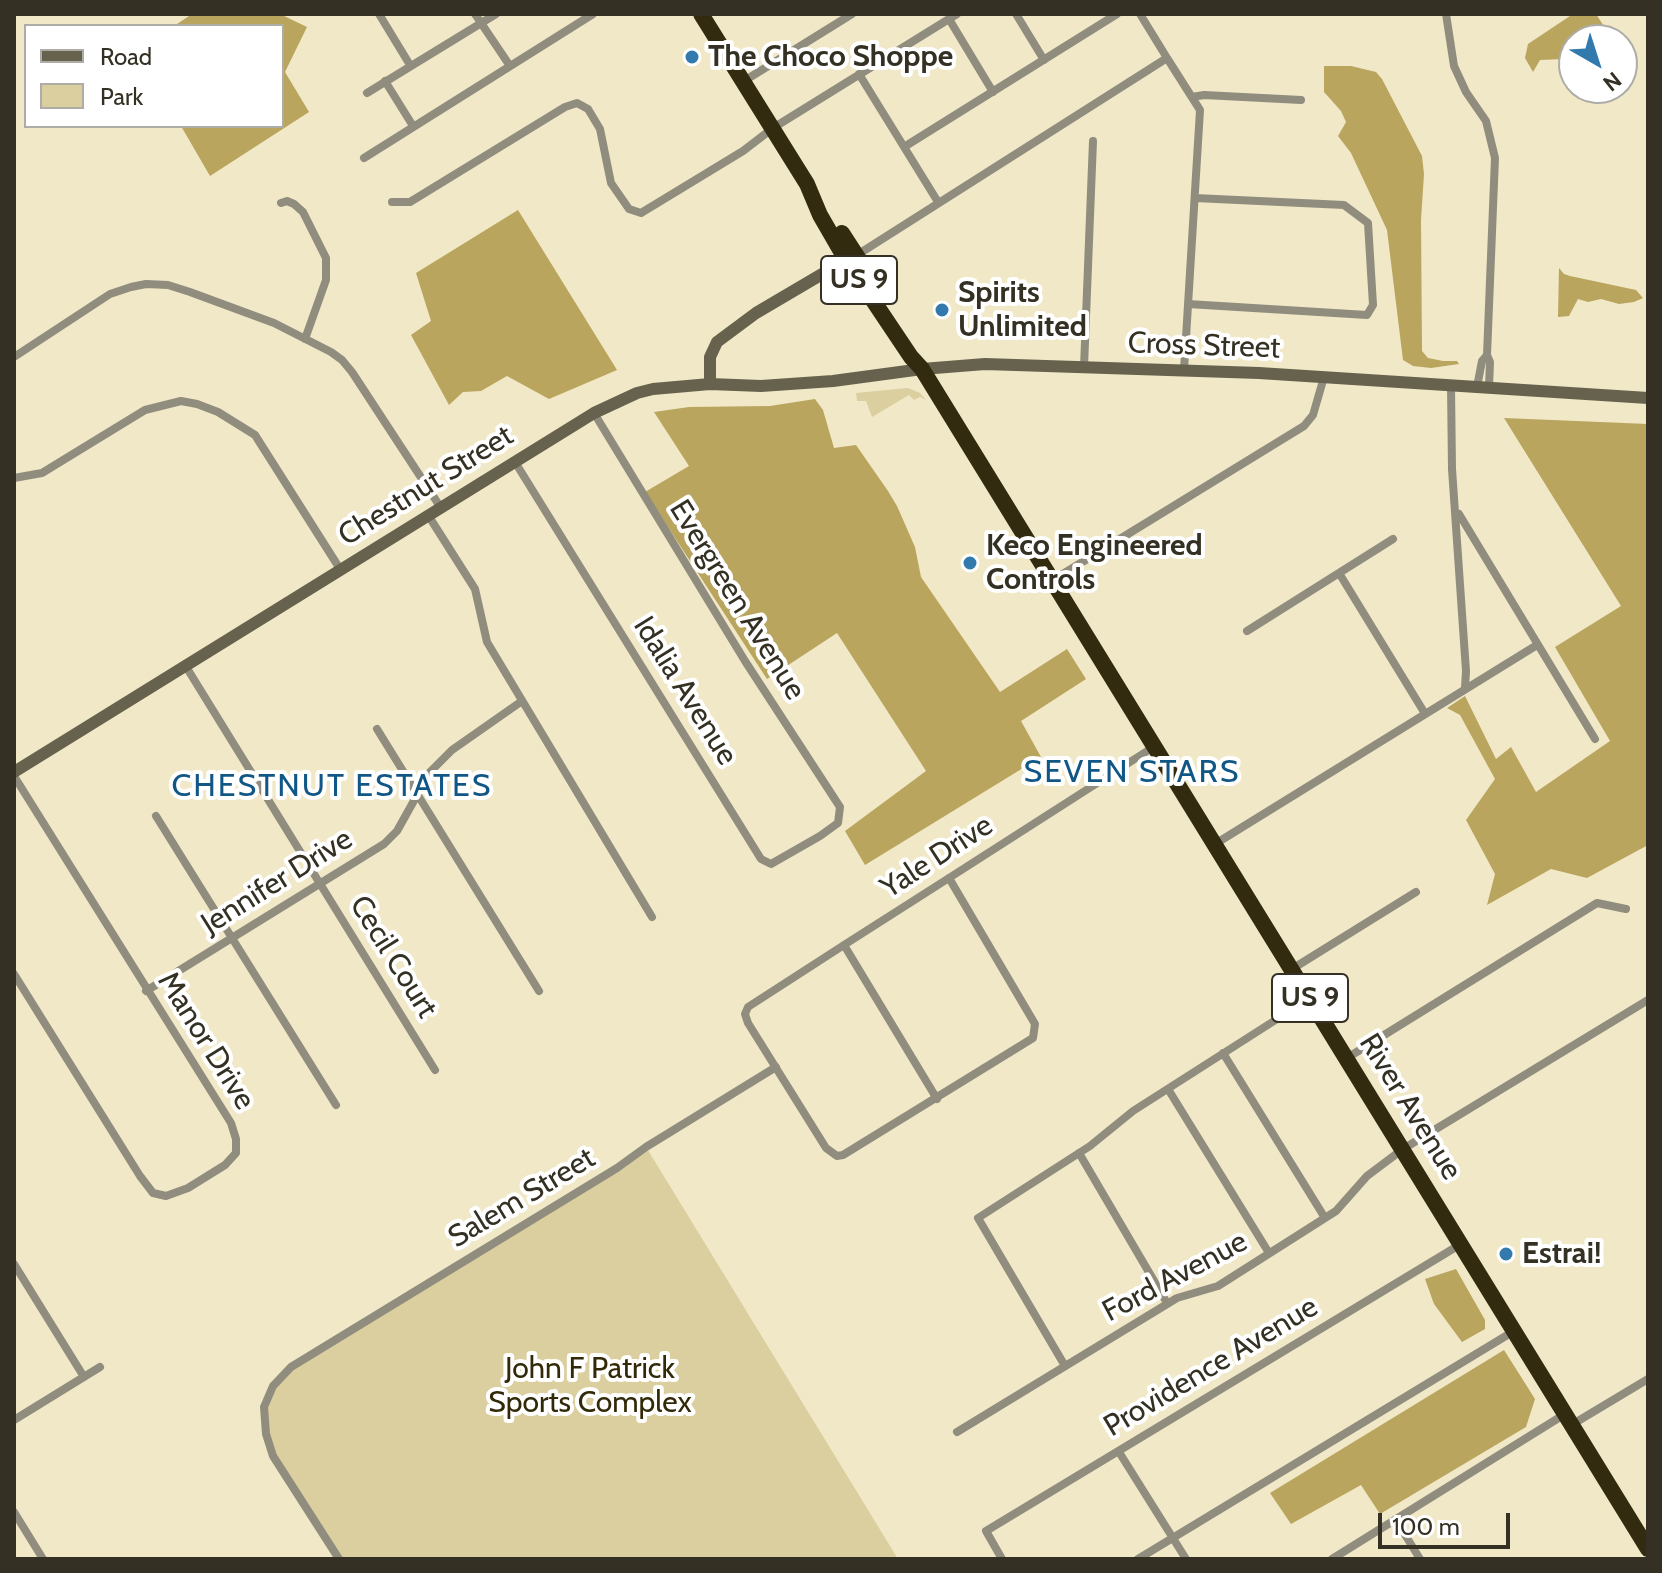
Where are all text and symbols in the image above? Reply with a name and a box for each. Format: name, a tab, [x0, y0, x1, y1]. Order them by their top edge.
legend	[24, 24, 284, 128]
north arrow	[1558, 24, 1638, 104]
place label: The Choco Shoppe	[708, 39, 953, 75]
text: Road	[100, 42, 152, 71]
marker: The Choco Shoppe	[683, 48, 701, 66]
text: N	[1598, 66, 1627, 97]
text: Park	[100, 82, 143, 111]
road number: US 9	[821, 256, 897, 304]
place label: Spirits Unlimited	[958, 275, 1087, 346]
marker: Spirits Unlimited	[933, 301, 951, 319]
street label: Cross Street	[1127, 325, 1281, 367]
street label: Chestnut Street	[332, 418, 520, 554]
street label: Evergreen Avenue	[661, 493, 813, 707]
place label: Keco Engineered Controls	[986, 528, 1203, 598]
marker: Keco Engineered Controls	[961, 554, 979, 572]
street label: Idalia Avenue	[625, 610, 745, 772]
district label: SEVEN STARS	[1023, 754, 1241, 792]
district label: CHESTNUT ESTATES	[172, 768, 492, 806]
street label: Yale Drive	[874, 808, 1000, 906]
street label: Jennifer Drive	[195, 821, 359, 943]
street label: Cecil Court	[341, 889, 445, 1025]
street label: Manor Drive	[150, 966, 262, 1116]
road number: US 9	[1272, 974, 1348, 1022]
street label: River Avenue	[1351, 1027, 1469, 1187]
street label: Salem Street	[442, 1140, 602, 1256]
street label: Ford Avenue	[1097, 1224, 1253, 1330]
place label: Estrai!	[1522, 1236, 1601, 1272]
marker: Estrai!	[1497, 1245, 1515, 1263]
street label: Providence Avenue	[1098, 1289, 1324, 1445]
park label: John F Patrick Sports Complex	[488, 1351, 692, 1422]
scale bar	[1382, 1497, 1514, 1547]
text: 100 m	[1392, 1512, 1460, 1541]

